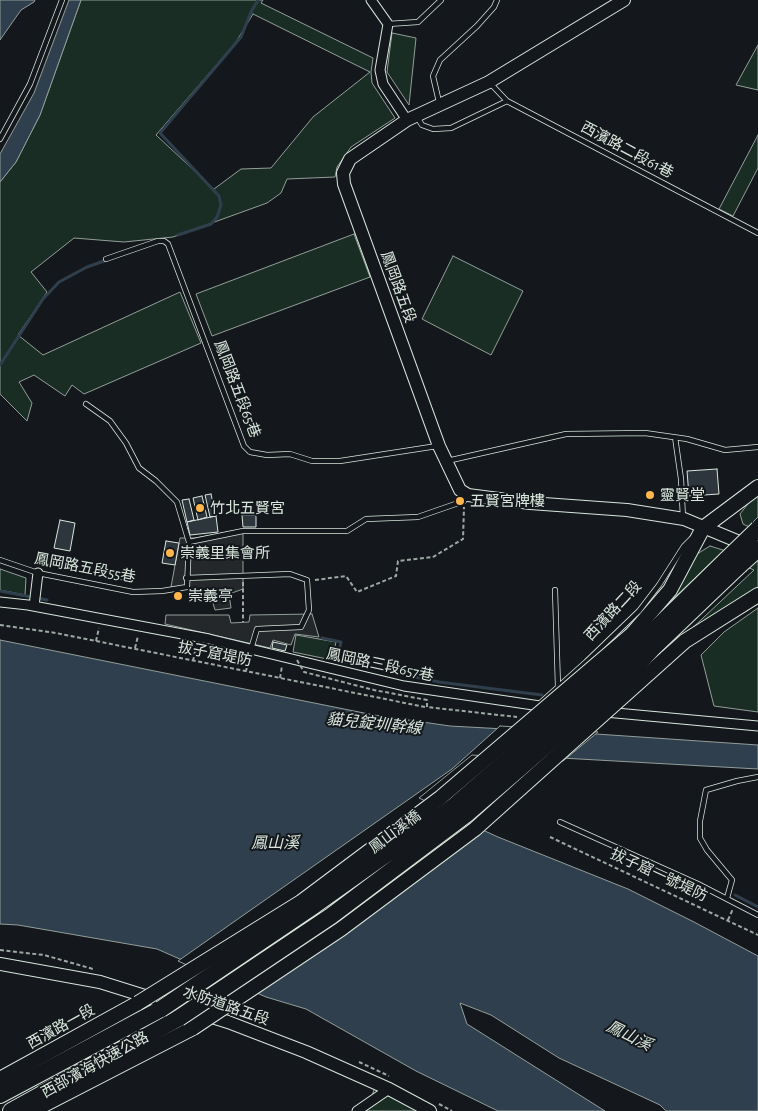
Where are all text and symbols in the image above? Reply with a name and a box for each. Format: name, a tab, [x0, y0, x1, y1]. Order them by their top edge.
street label: 西濱路二段61巷	[578, 118, 676, 182]
street label: 鳳岡路五段	[377, 249, 419, 325]
street label: 鳳岡路五段65巷	[210, 338, 264, 440]
place label: 靈賢堂	[660, 486, 705, 504]
marker: 靈賢堂	[644, 489, 656, 501]
place label: 五賢宮牌樓	[470, 492, 545, 510]
marker: 五賢宮牌樓	[454, 495, 466, 507]
place label: 竹北五賢宮	[210, 499, 285, 517]
marker: 竹北五賢宮	[194, 502, 206, 514]
place label: 崇義里集會所	[180, 544, 270, 562]
marker: 崇義里集會所	[164, 547, 176, 559]
street label: 鳳岡路五段55巷	[33, 549, 137, 587]
street label: 西濱路二段	[581, 577, 645, 645]
place label: 崇義亭	[188, 587, 233, 605]
marker: 崇義亭	[172, 590, 184, 602]
street label: 拔子窟堤防	[176, 638, 254, 670]
street label: 鳳岡路三段657巷	[325, 645, 435, 685]
water label: 貓兒錠圳幹線	[325, 709, 423, 739]
street label: 鳳山溪橋	[366, 807, 424, 857]
water label: 鳳山溪	[251, 833, 299, 853]
street label: 拔子窟一號堤防	[608, 845, 710, 905]
street label: 水防道路五段	[181, 983, 271, 1029]
street label: 西濱路一段	[24, 1001, 98, 1053]
water label: 鳳山溪	[603, 1017, 655, 1055]
street label: 西部濱海快速公路	[38, 1028, 152, 1102]

